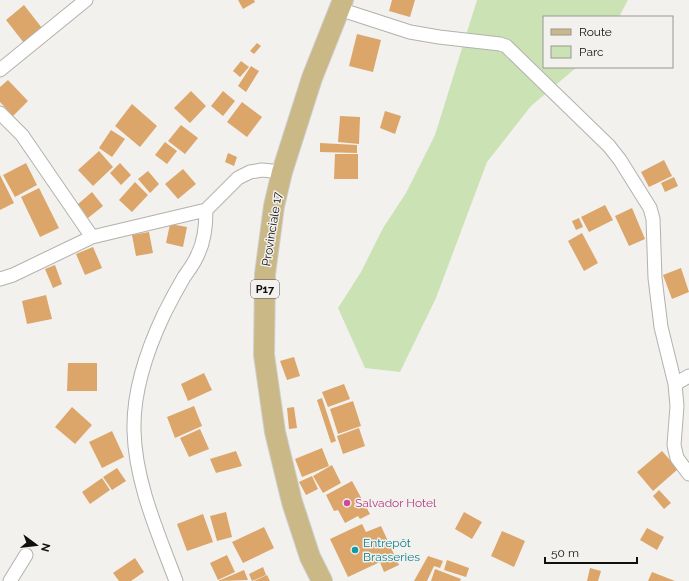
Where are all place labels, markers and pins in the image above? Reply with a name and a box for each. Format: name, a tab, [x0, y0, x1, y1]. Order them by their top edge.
place label: Salvador Hotel	[355, 496, 437, 510]
marker: Salvador Hotel	[342, 498, 352, 508]
place label: Entrepôt Brasseries	[363, 536, 420, 564]
marker: Entrepôt Brasseries	[350, 545, 360, 555]

